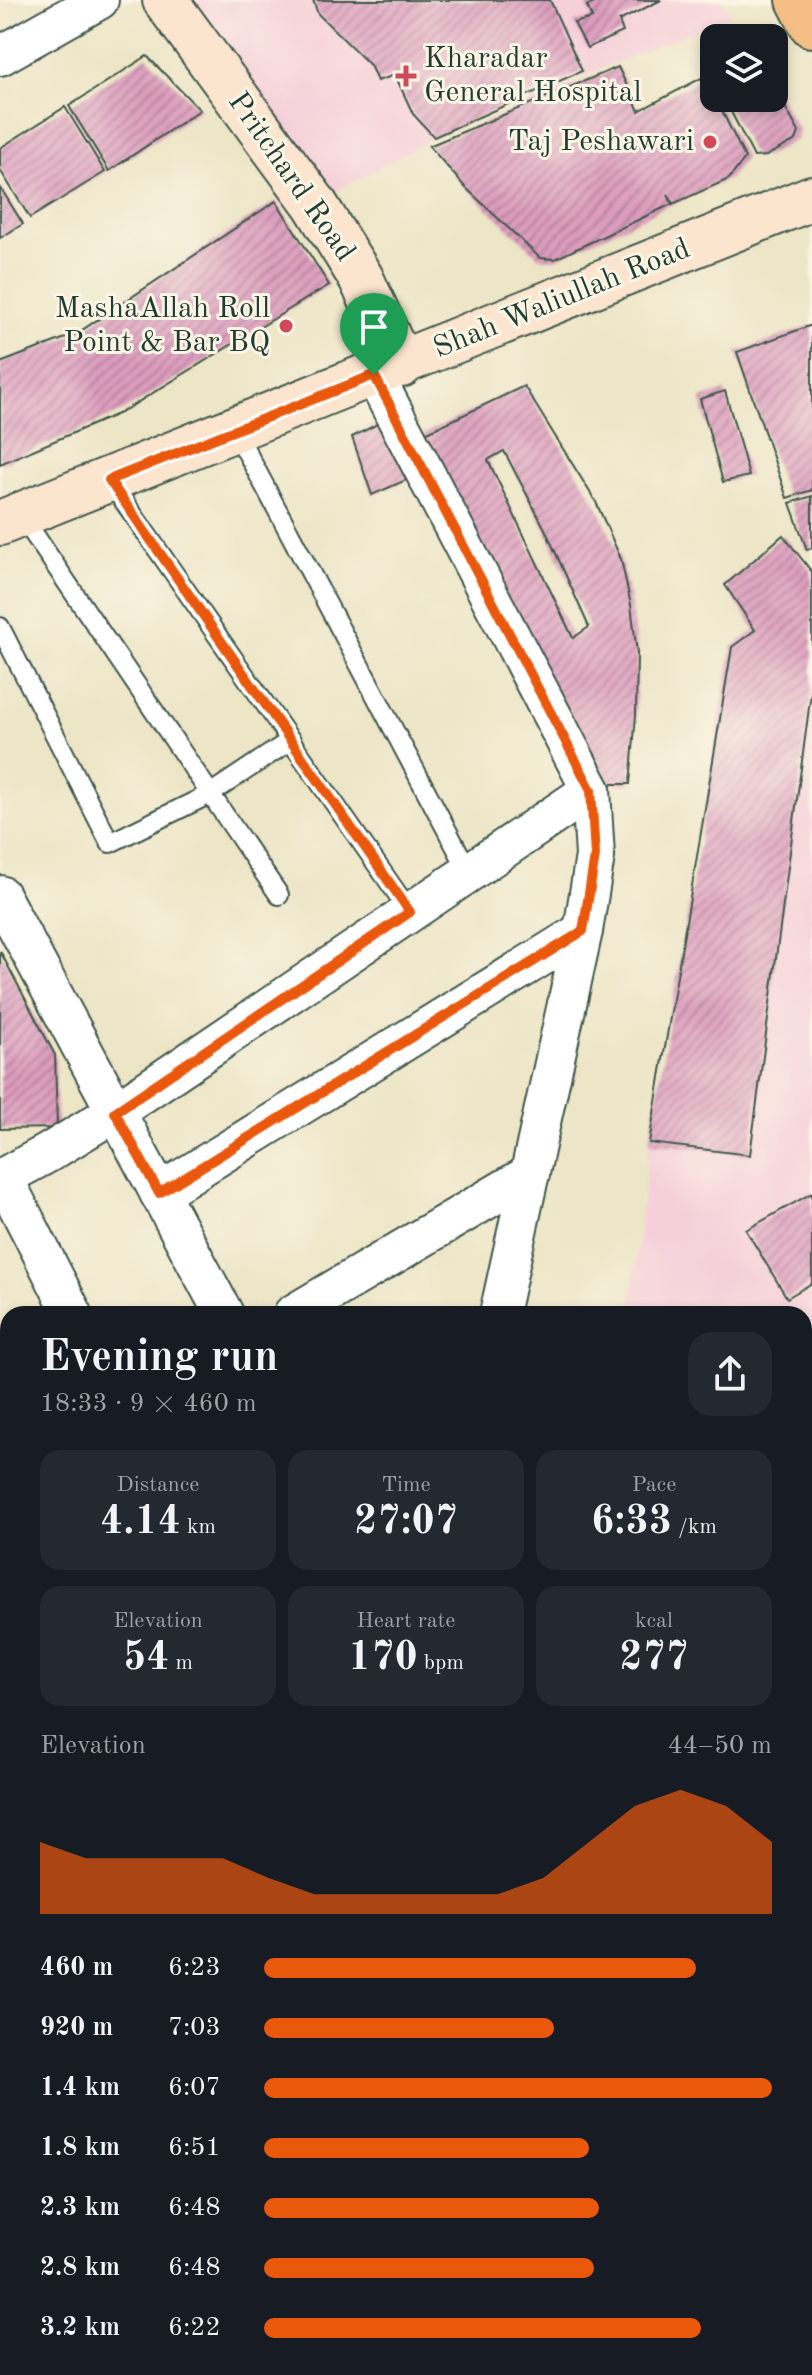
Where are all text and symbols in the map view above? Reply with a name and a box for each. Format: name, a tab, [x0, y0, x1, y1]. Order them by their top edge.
map controls	[700, 24, 788, 112]
button: layers	[700, 24, 788, 112]
place label: Kharadar General Hospital	[424, 44, 642, 108]
marker: Kharadar General Hospital	[395, 65, 417, 87]
street label: Pritchard Road	[222, 87, 360, 267]
place label: Taj Peshawari	[508, 127, 694, 157]
marker: Taj Peshawari	[701, 133, 719, 151]
street label: Shah Waliullah Road	[429, 234, 695, 364]
pin	[340, 293, 408, 375]
place label: MashaAllah Roll Point & Bar BQ	[55, 294, 270, 358]
icon: arrive	[352, 305, 396, 349]
marker: MashaAllah Roll Point & Bar BQ	[277, 317, 295, 335]
button: share	[688, 1332, 772, 1416]
text: Evening run	[40, 1336, 278, 1380]
text: 18:33 · 9 × 460 m	[40, 1391, 257, 1417]
text: Distance	[117, 1474, 199, 1496]
text: Time	[381, 1474, 431, 1496]
text: Pace	[632, 1474, 676, 1496]
text: 4.14	[100, 1503, 181, 1543]
text: 27:07	[354, 1503, 458, 1543]
text: 6:33	[591, 1503, 672, 1543]
text: km	[181, 1516, 216, 1538]
text: /km	[672, 1516, 717, 1538]
text: Elevation	[113, 1610, 203, 1632]
text: Heart rate	[357, 1610, 455, 1632]
text: kcal	[635, 1610, 673, 1632]
text: 54	[123, 1639, 169, 1679]
text: 170	[348, 1639, 418, 1679]
text: 277	[619, 1639, 689, 1679]
text: m	[169, 1652, 193, 1674]
text: bpm	[418, 1652, 464, 1674]
text: Elevation	[40, 1733, 146, 1759]
text: 44–50 m	[668, 1733, 772, 1759]
text: 460 m	[40, 1955, 113, 1981]
text: 6:23	[168, 1955, 221, 1981]
text: 920 m	[40, 2015, 113, 2041]
text: 7:03	[168, 2015, 221, 2041]
text: 1.4 km	[40, 2075, 120, 2101]
text: 6:07	[168, 2075, 221, 2101]
text: 1.8 km	[40, 2135, 120, 2161]
text: 6:51	[168, 2135, 221, 2161]
text: 2.3 km	[40, 2195, 120, 2221]
text: 6:48	[168, 2195, 221, 2221]
text: 2.8 km	[40, 2255, 120, 2281]
text: 6:48	[168, 2255, 221, 2281]
text: 3.2 km	[40, 2315, 120, 2341]
text: 6:22	[168, 2315, 221, 2341]

